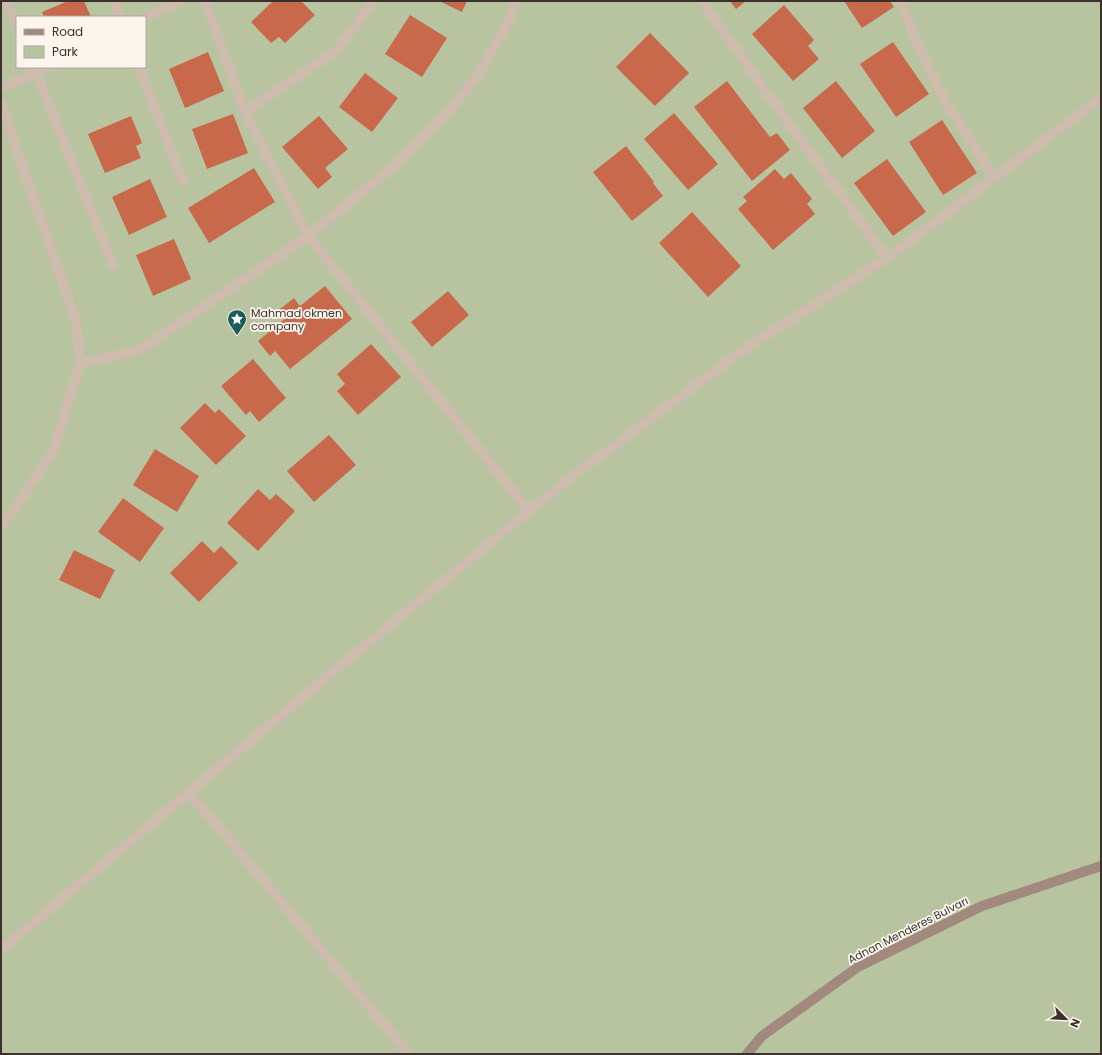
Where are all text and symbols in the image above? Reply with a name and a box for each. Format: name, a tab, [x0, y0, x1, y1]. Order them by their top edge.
legend	[16, 16, 146, 68]
text: Road	[52, 23, 83, 40]
text: Park	[52, 43, 79, 60]
place label: Mahmad okmen company	[251, 305, 342, 334]
place icon: Mahmad okmen company	[226, 308, 248, 336]
street label: Adnan Menderes Bulvarı	[845, 893, 971, 967]
north arrow	[1046, 999, 1086, 1039]
text: N	[1066, 1016, 1084, 1030]

